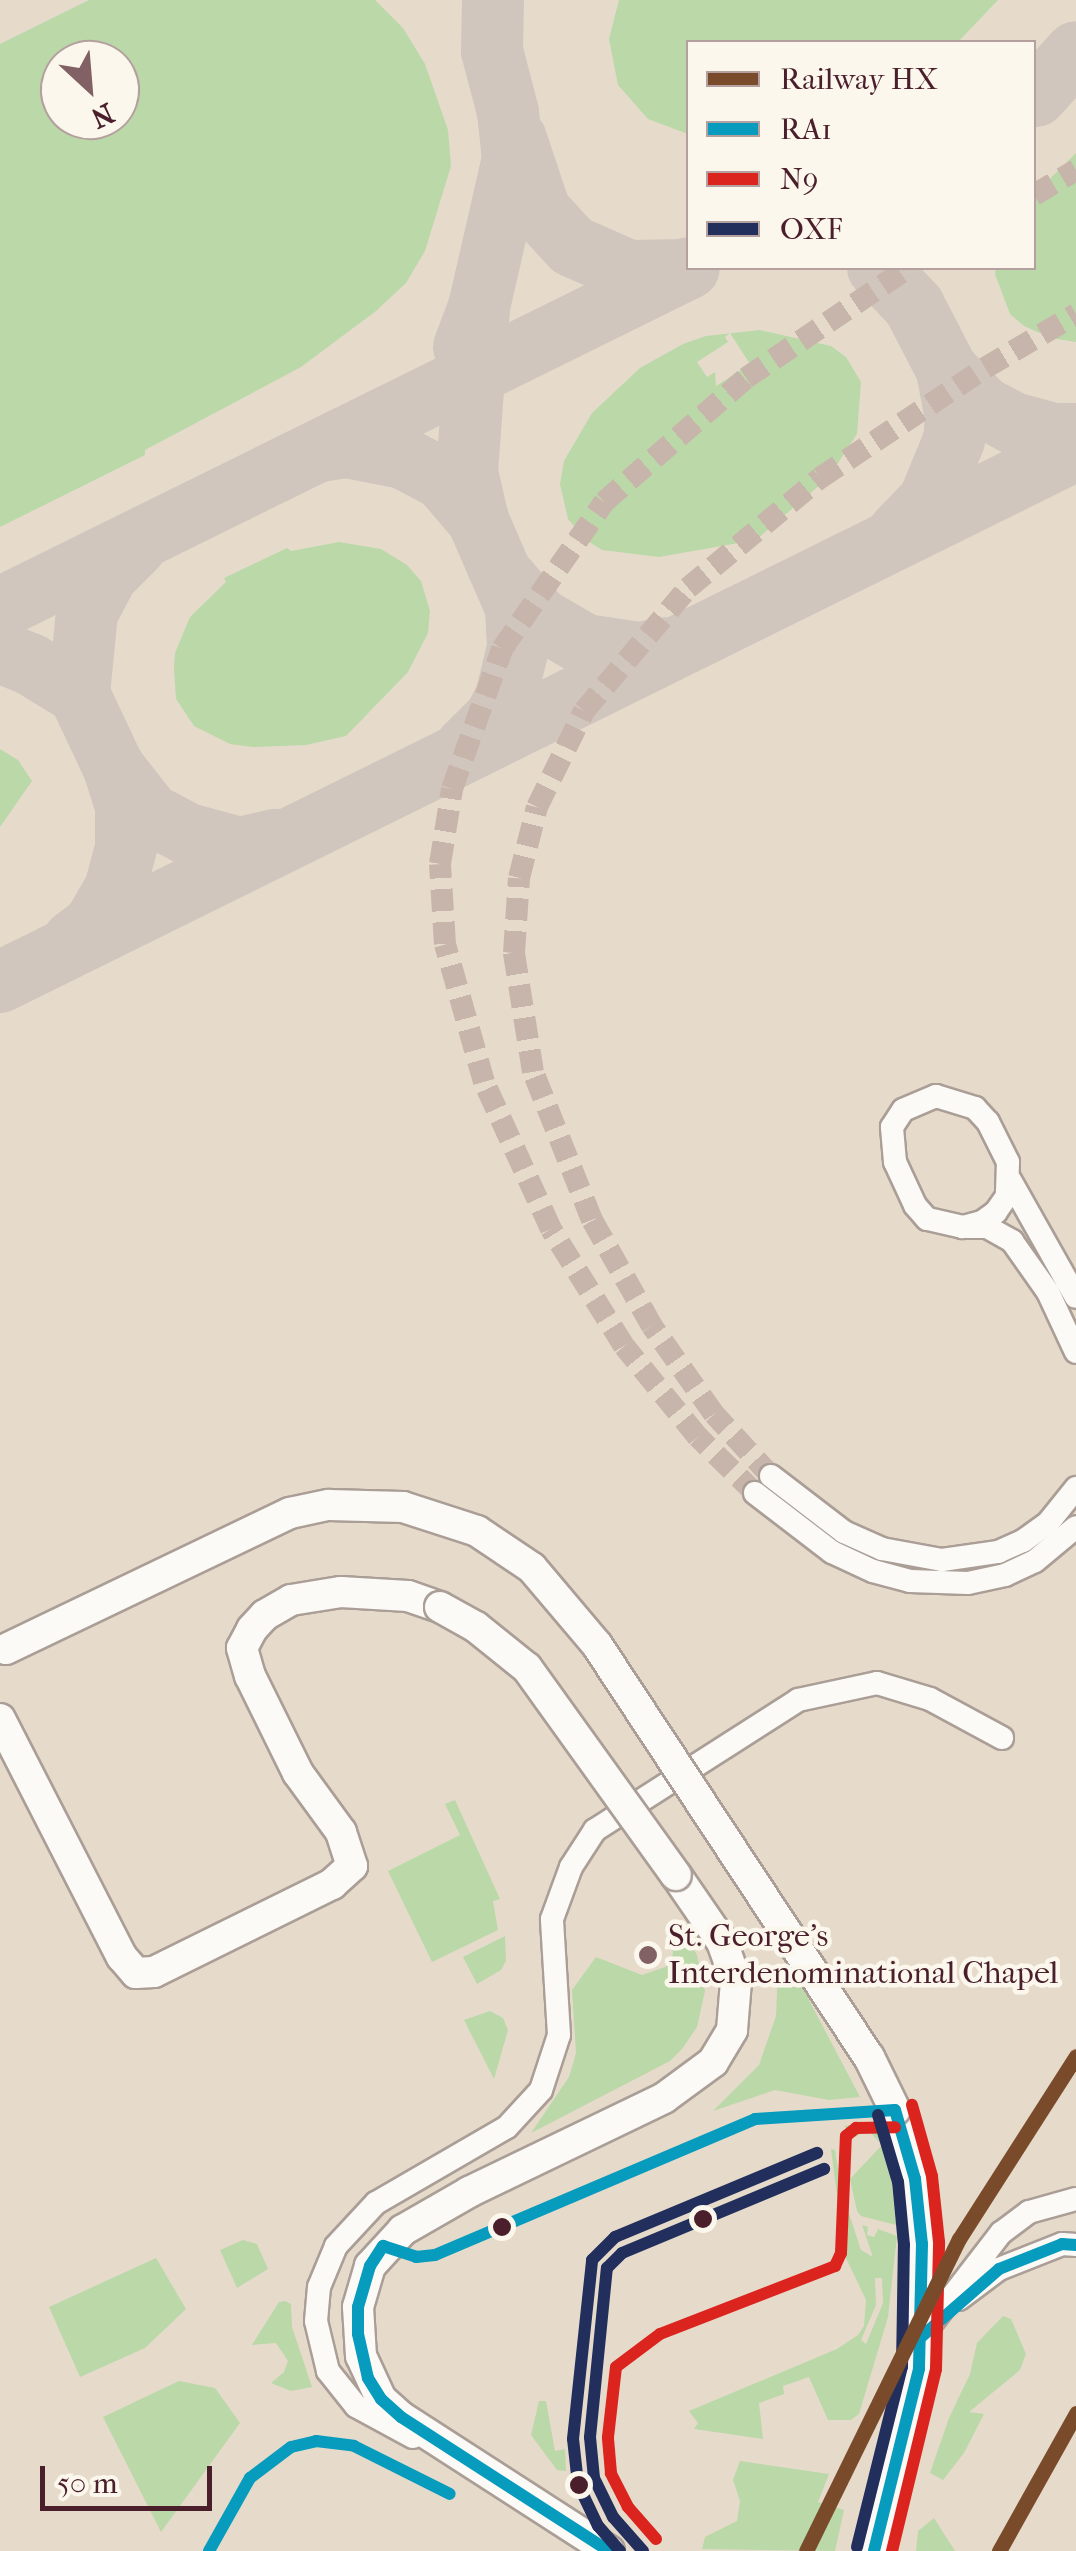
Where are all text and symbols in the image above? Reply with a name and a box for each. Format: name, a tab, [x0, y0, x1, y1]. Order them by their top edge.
north arrow	[40, 40, 140, 140]
legend	[686, 40, 1036, 270]
text: Railway HX	[780, 62, 938, 97]
text: N	[86, 96, 119, 135]
text: RA1	[780, 112, 832, 147]
text: N9	[780, 162, 819, 197]
text: OXF	[780, 212, 842, 247]
place label: St. George's Interdenominational Chapel	[668, 1918, 1058, 1993]
marker: St. George's Interdenominational Chapel	[637, 1944, 659, 1966]
unlabelled marker	[693, 2209, 713, 2229]
unlabelled marker	[492, 2217, 512, 2237]
scale bar	[45, 2446, 218, 2508]
text: 50 m	[57, 2466, 118, 2501]
unlabelled marker	[569, 2475, 589, 2495]

